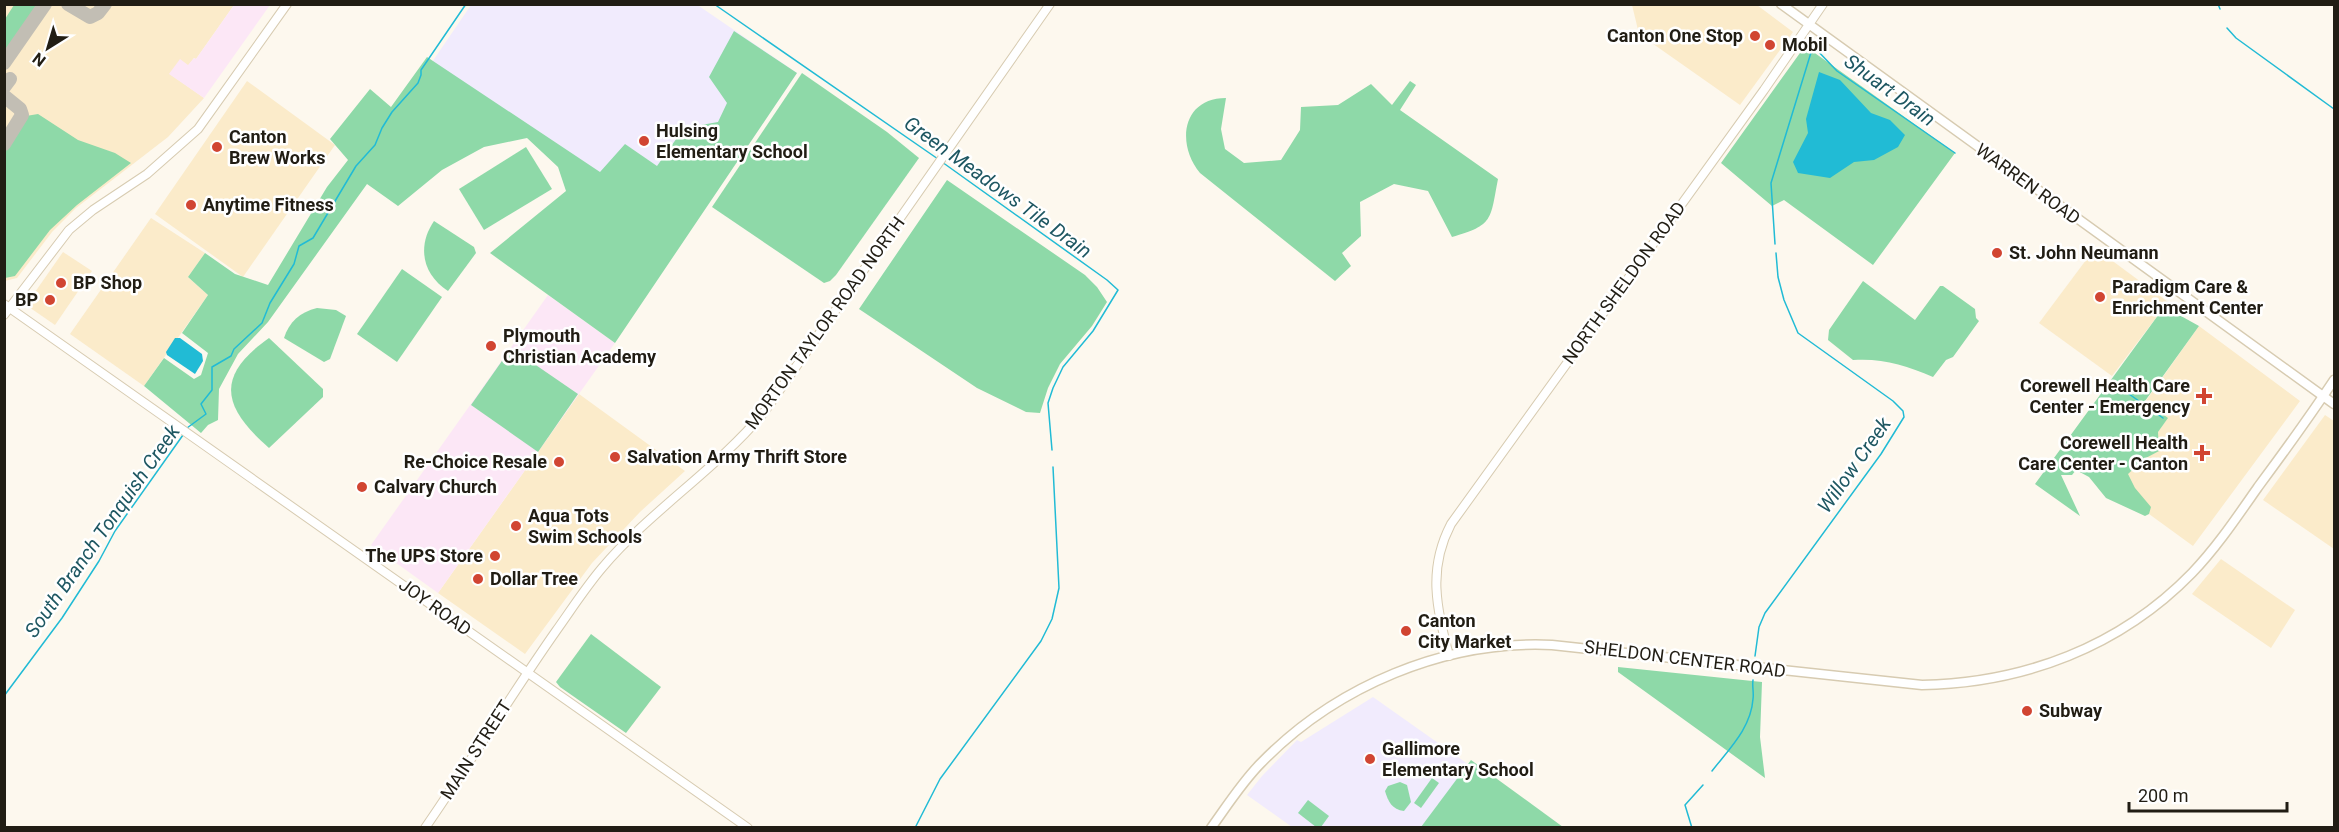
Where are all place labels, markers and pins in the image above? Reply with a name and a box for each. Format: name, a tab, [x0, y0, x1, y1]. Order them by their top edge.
place label: Canton One Stop	[1607, 25, 1743, 46]
marker: Canton One Stop	[1748, 29, 1762, 43]
place label: Mobil	[1782, 34, 1828, 55]
marker: Mobil	[1763, 38, 1777, 52]
place label: Hulsing Elementary School	[656, 120, 808, 162]
place label: Canton Brew Works	[229, 126, 325, 168]
marker: Hulsing Elementary School	[637, 134, 651, 148]
marker: Canton Brew Works	[210, 140, 224, 154]
place label: Anytime Fitness	[203, 194, 334, 215]
marker: Anytime Fitness	[184, 198, 198, 212]
place label: St. John Neumann	[2009, 242, 2159, 263]
marker: St. John Neumann	[1990, 246, 2004, 260]
place label: BP Shop	[73, 272, 142, 293]
marker: BP Shop	[54, 276, 68, 290]
place label: Paradigm Care & Enrichment Center	[2112, 276, 2263, 318]
place label: BP	[15, 289, 38, 310]
marker: Paradigm Care & Enrichment Center	[2093, 290, 2107, 304]
marker: BP	[43, 293, 57, 307]
place label: Plymouth Christian Academy	[503, 325, 657, 367]
marker: Plymouth Christian Academy	[484, 339, 498, 353]
place label: Corewell Health Care Center - Emergency	[2020, 375, 2191, 417]
marker: Corewell Health Care Center - Emergency	[2195, 387, 2213, 405]
place label: Corewell Health Care Center - Canton	[2018, 432, 2188, 474]
marker: Corewell Health Care Center - Canton	[2193, 444, 2211, 462]
place label: Salvation Army Thrift Store	[627, 446, 847, 467]
marker: Salvation Army Thrift Store	[608, 450, 622, 464]
place label: Re-Choice Resale	[404, 451, 547, 472]
marker: Re-Choice Resale	[552, 455, 566, 469]
place label: Calvary Church	[374, 476, 497, 497]
marker: Calvary Church	[355, 480, 369, 494]
place label: Aqua Tots Swim Schools	[528, 505, 642, 547]
marker: Aqua Tots Swim Schools	[509, 519, 523, 533]
place label: The UPS Store	[365, 545, 483, 566]
marker: The UPS Store	[488, 549, 502, 563]
place label: Dollar Tree	[490, 568, 578, 589]
marker: Dollar Tree	[471, 572, 485, 586]
place label: Canton City Market	[1418, 610, 1511, 652]
marker: Canton City Market	[1399, 624, 1413, 638]
place label: Subway	[2039, 700, 2103, 721]
marker: Subway	[2020, 704, 2034, 718]
place label: Gallimore Elementary School	[1382, 738, 1534, 780]
marker: Gallimore Elementary School	[1363, 752, 1377, 766]

